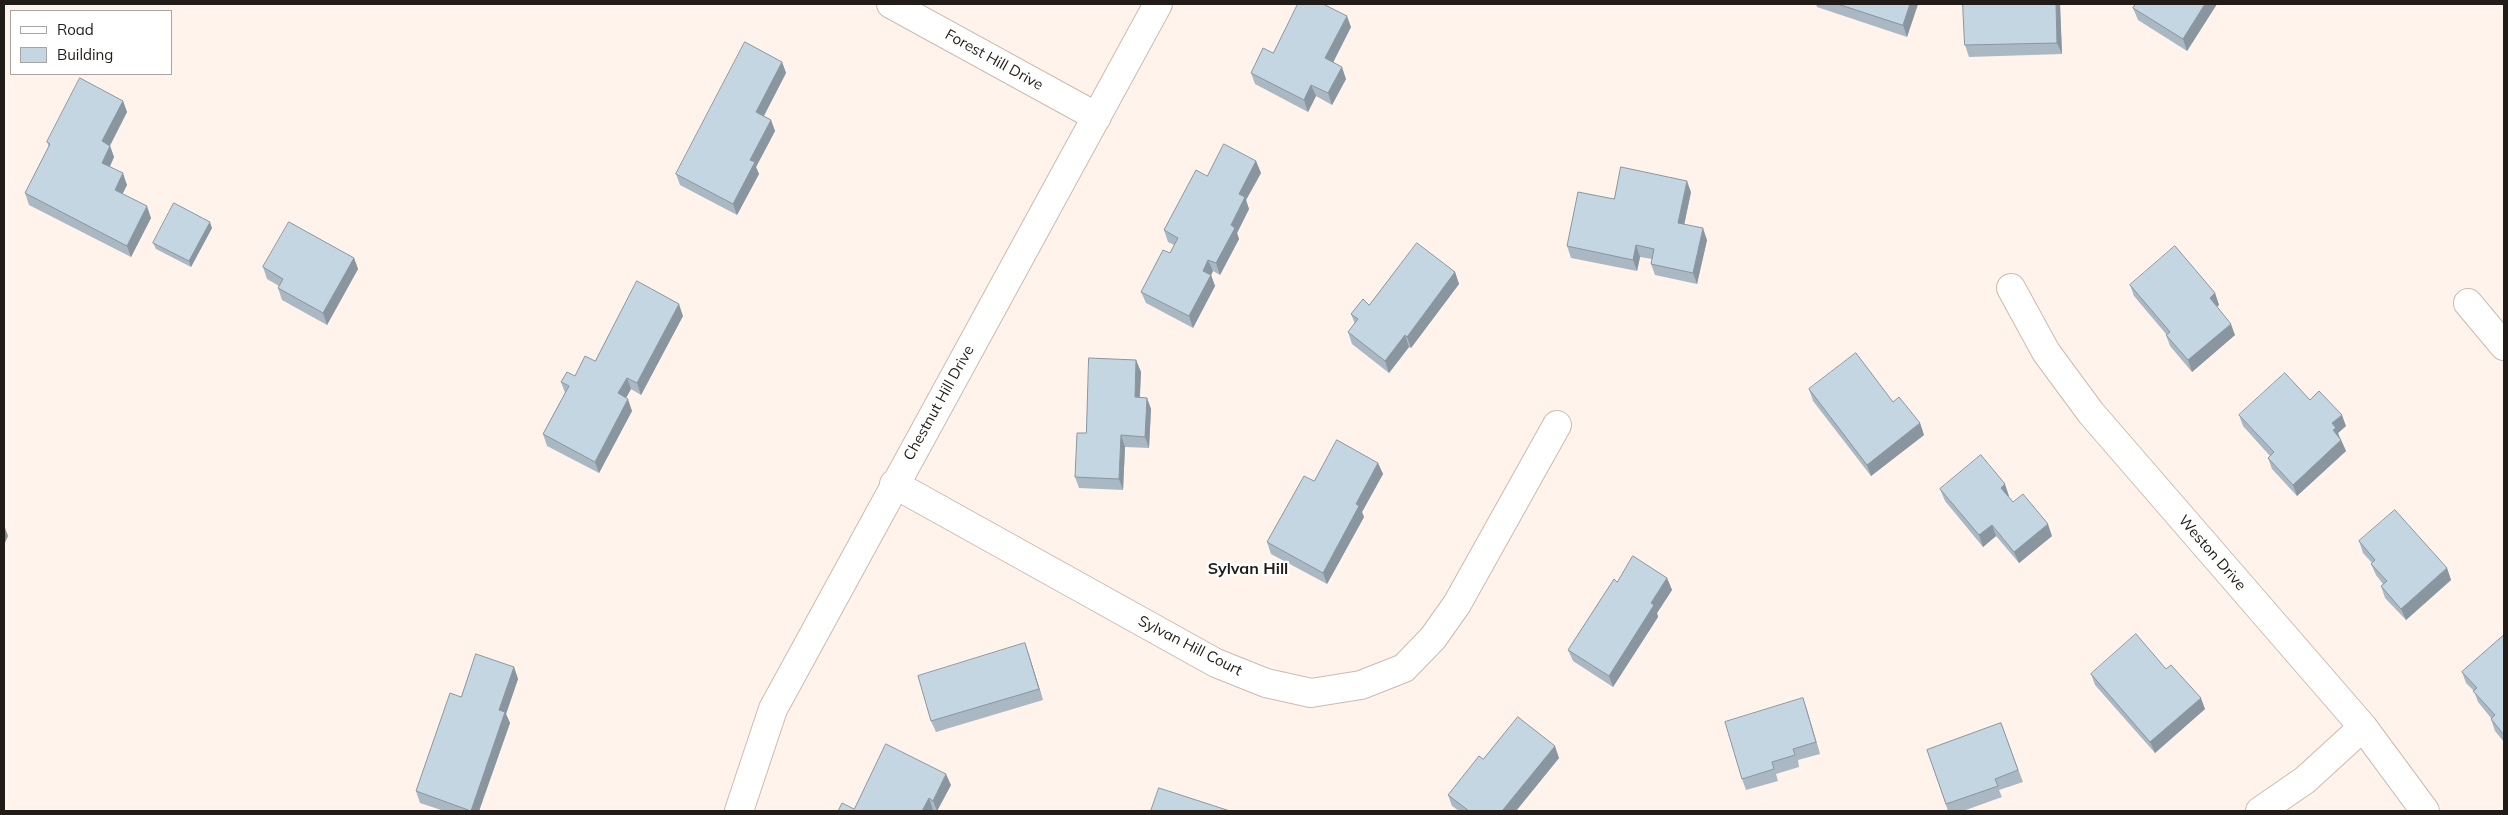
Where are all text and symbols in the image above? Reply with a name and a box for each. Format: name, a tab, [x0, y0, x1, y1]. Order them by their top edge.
legend	[10, 10, 172, 75]
text: Road	[57, 20, 94, 39]
street label: Forest Hill Drive	[942, 26, 1046, 94]
text: Building	[57, 45, 113, 64]
street label: Chestnut Hill Drive	[900, 342, 978, 464]
street label: Weston Drive	[2174, 512, 2250, 594]
district label: Sylvan Hill	[1208, 559, 1288, 579]
street label: Sylvan Hill Court	[1135, 612, 1245, 680]

